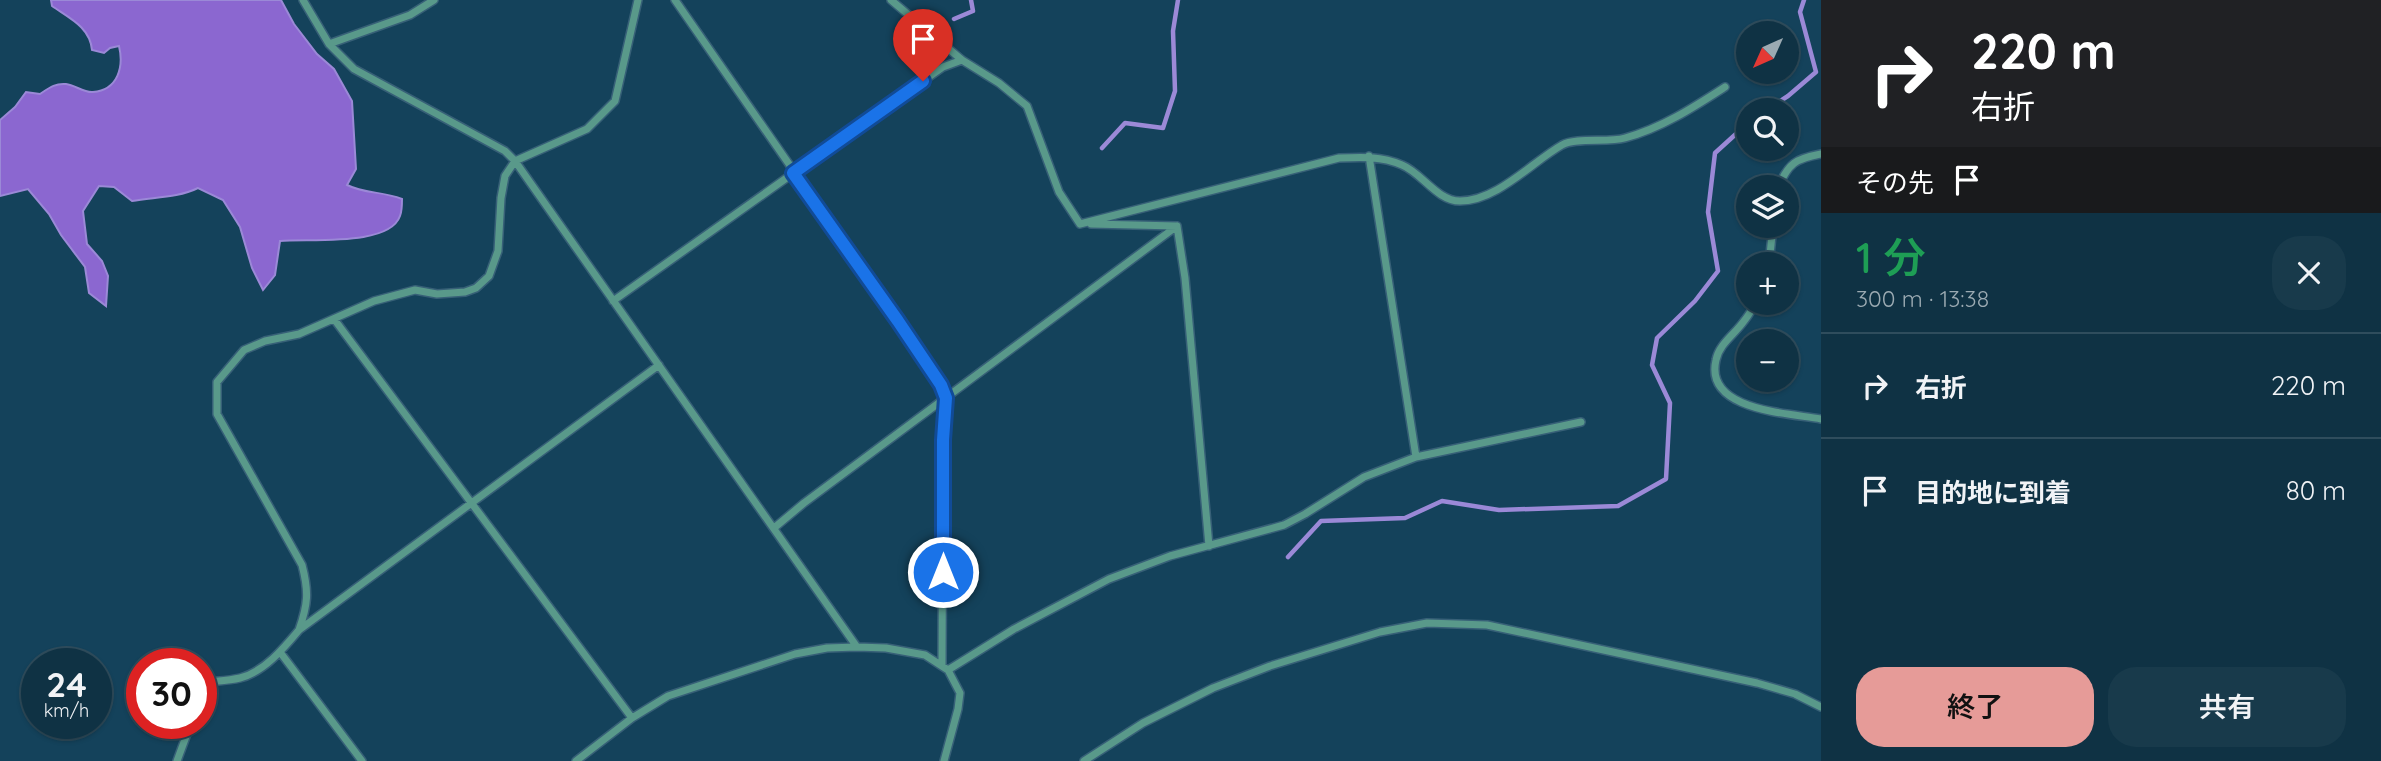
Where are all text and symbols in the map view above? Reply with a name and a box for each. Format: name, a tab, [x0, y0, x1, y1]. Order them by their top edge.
pin	[893, 9, 953, 81]
icon: arrive	[904, 20, 942, 58]
text: 220 m	[1971, 20, 2116, 81]
north arrow	[1736, 21, 1799, 84]
map controls	[1736, 21, 1799, 392]
icon: right	[1856, 28, 1947, 119]
text: 右折	[1971, 86, 2035, 126]
button: search	[1736, 98, 1799, 161]
icon: arrive	[1948, 161, 1986, 199]
text: その先	[1856, 166, 1934, 199]
button: layers	[1736, 175, 1799, 238]
text: 1 分	[1856, 231, 1926, 284]
button: close	[2272, 236, 2346, 310]
button: +	[1736, 252, 1799, 315]
text: 300 m · 13:38	[1856, 284, 1989, 313]
button: −	[1736, 329, 1799, 392]
icon: right	[1856, 367, 1894, 405]
text: 220 m	[2271, 369, 2346, 402]
text: 右折	[1915, 371, 1967, 404]
icon: arrive	[1856, 472, 1894, 510]
text: 80 m	[2286, 474, 2346, 507]
text: 目的地に到着	[1915, 476, 2071, 509]
position arrow	[906, 535, 980, 609]
speed limit sign: 30	[126, 648, 217, 739]
text: 24	[46, 662, 87, 706]
button: 終了	[1856, 667, 2094, 747]
button: 共有	[2108, 667, 2346, 747]
text: km/h	[44, 699, 89, 722]

